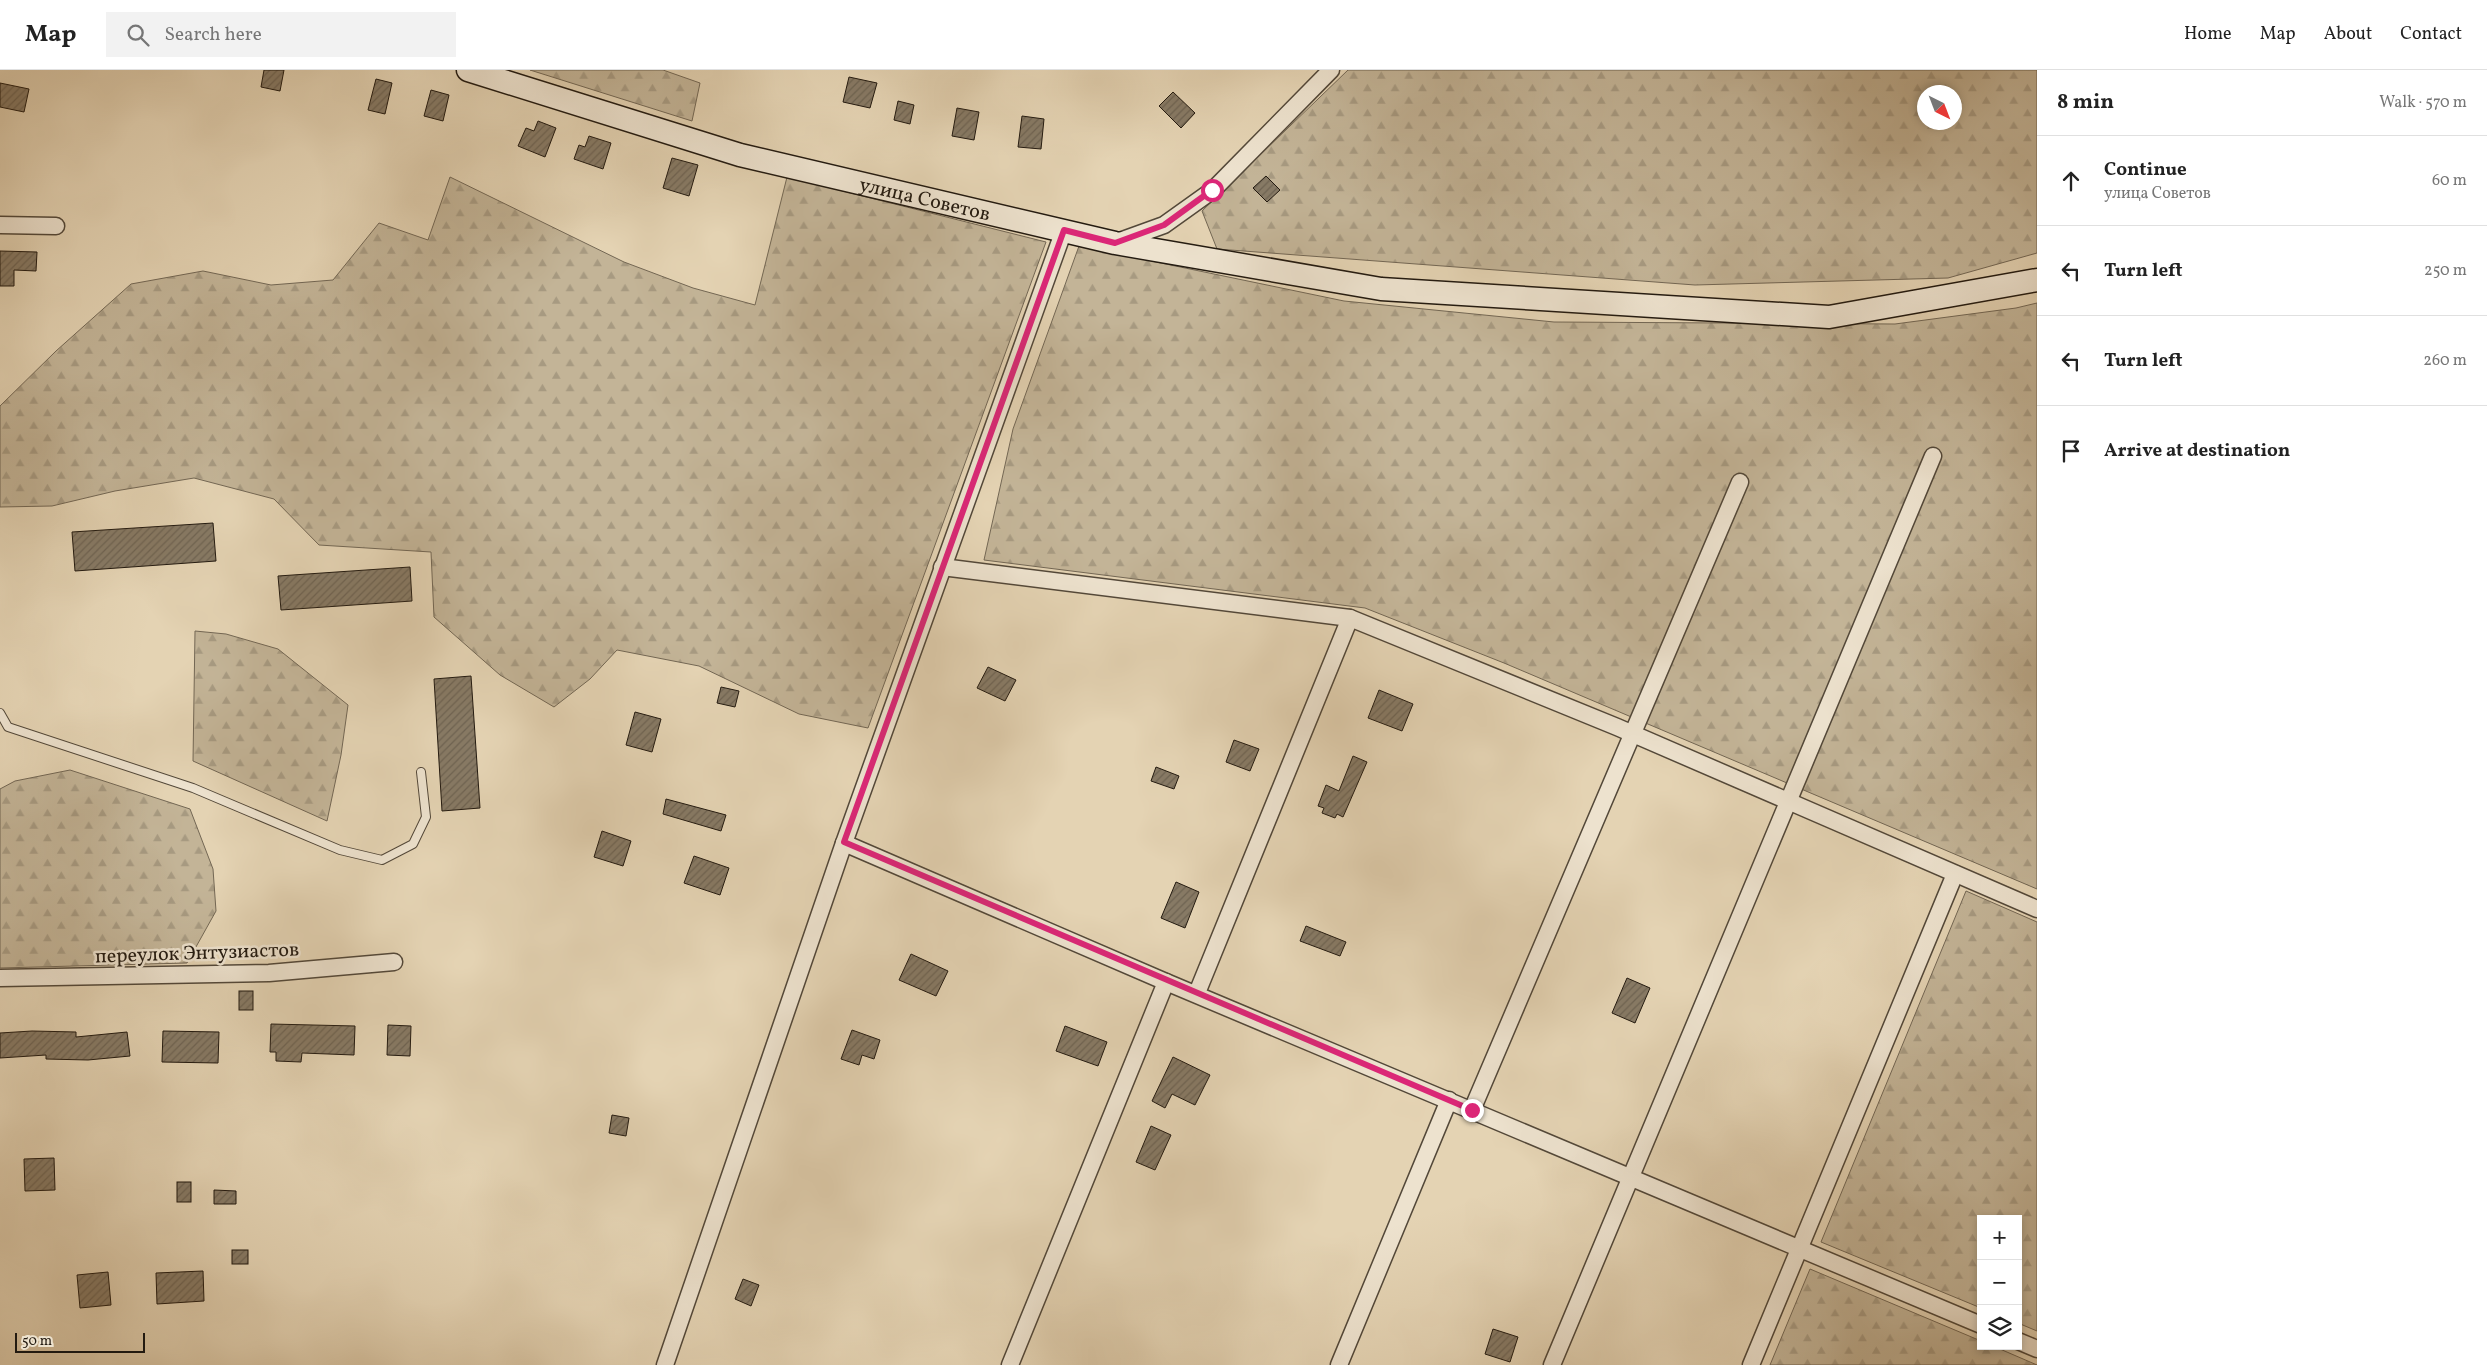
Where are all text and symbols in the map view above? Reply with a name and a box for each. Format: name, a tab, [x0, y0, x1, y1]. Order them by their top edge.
search box	[106, 12, 456, 57]
text: Map	[25, 18, 76, 52]
icon: search	[124, 21, 152, 49]
text: Search here	[164, 22, 262, 48]
text: Home	[2184, 22, 2232, 47]
text: Map	[2260, 22, 2296, 47]
text: About	[2324, 22, 2372, 47]
text: Contact	[2400, 22, 2462, 47]
north arrow	[1917, 85, 1962, 130]
text: 8 min	[2057, 88, 2114, 117]
text: Walk · 570 m	[2379, 92, 2467, 114]
text: Continue	[2104, 157, 2187, 183]
icon: ahead	[2057, 167, 2085, 195]
text: 60 m	[2432, 170, 2467, 192]
street label: улица Советов	[856, 171, 993, 229]
route start	[1201, 179, 1224, 202]
text: улица Советов	[2104, 183, 2211, 205]
icon: left	[2057, 257, 2085, 285]
text: Turn left	[2104, 258, 2183, 284]
text: 250 m	[2424, 260, 2467, 282]
icon: left	[2057, 347, 2085, 375]
text: Turn left	[2104, 348, 2183, 374]
text: 260 m	[2423, 350, 2467, 372]
icon: arrive	[2057, 437, 2085, 465]
text: Arrive at destination	[2104, 438, 2290, 464]
street label: переулок Энтузиастов	[95, 936, 300, 972]
route end	[1461, 1099, 1484, 1122]
map controls	[1977, 1215, 2022, 1350]
button: +	[1977, 1215, 2022, 1260]
button: −	[1977, 1260, 2022, 1305]
button: layers	[1977, 1305, 2022, 1350]
scale bar	[15, 1330, 145, 1353]
text: 50 m	[22, 1332, 52, 1351]

